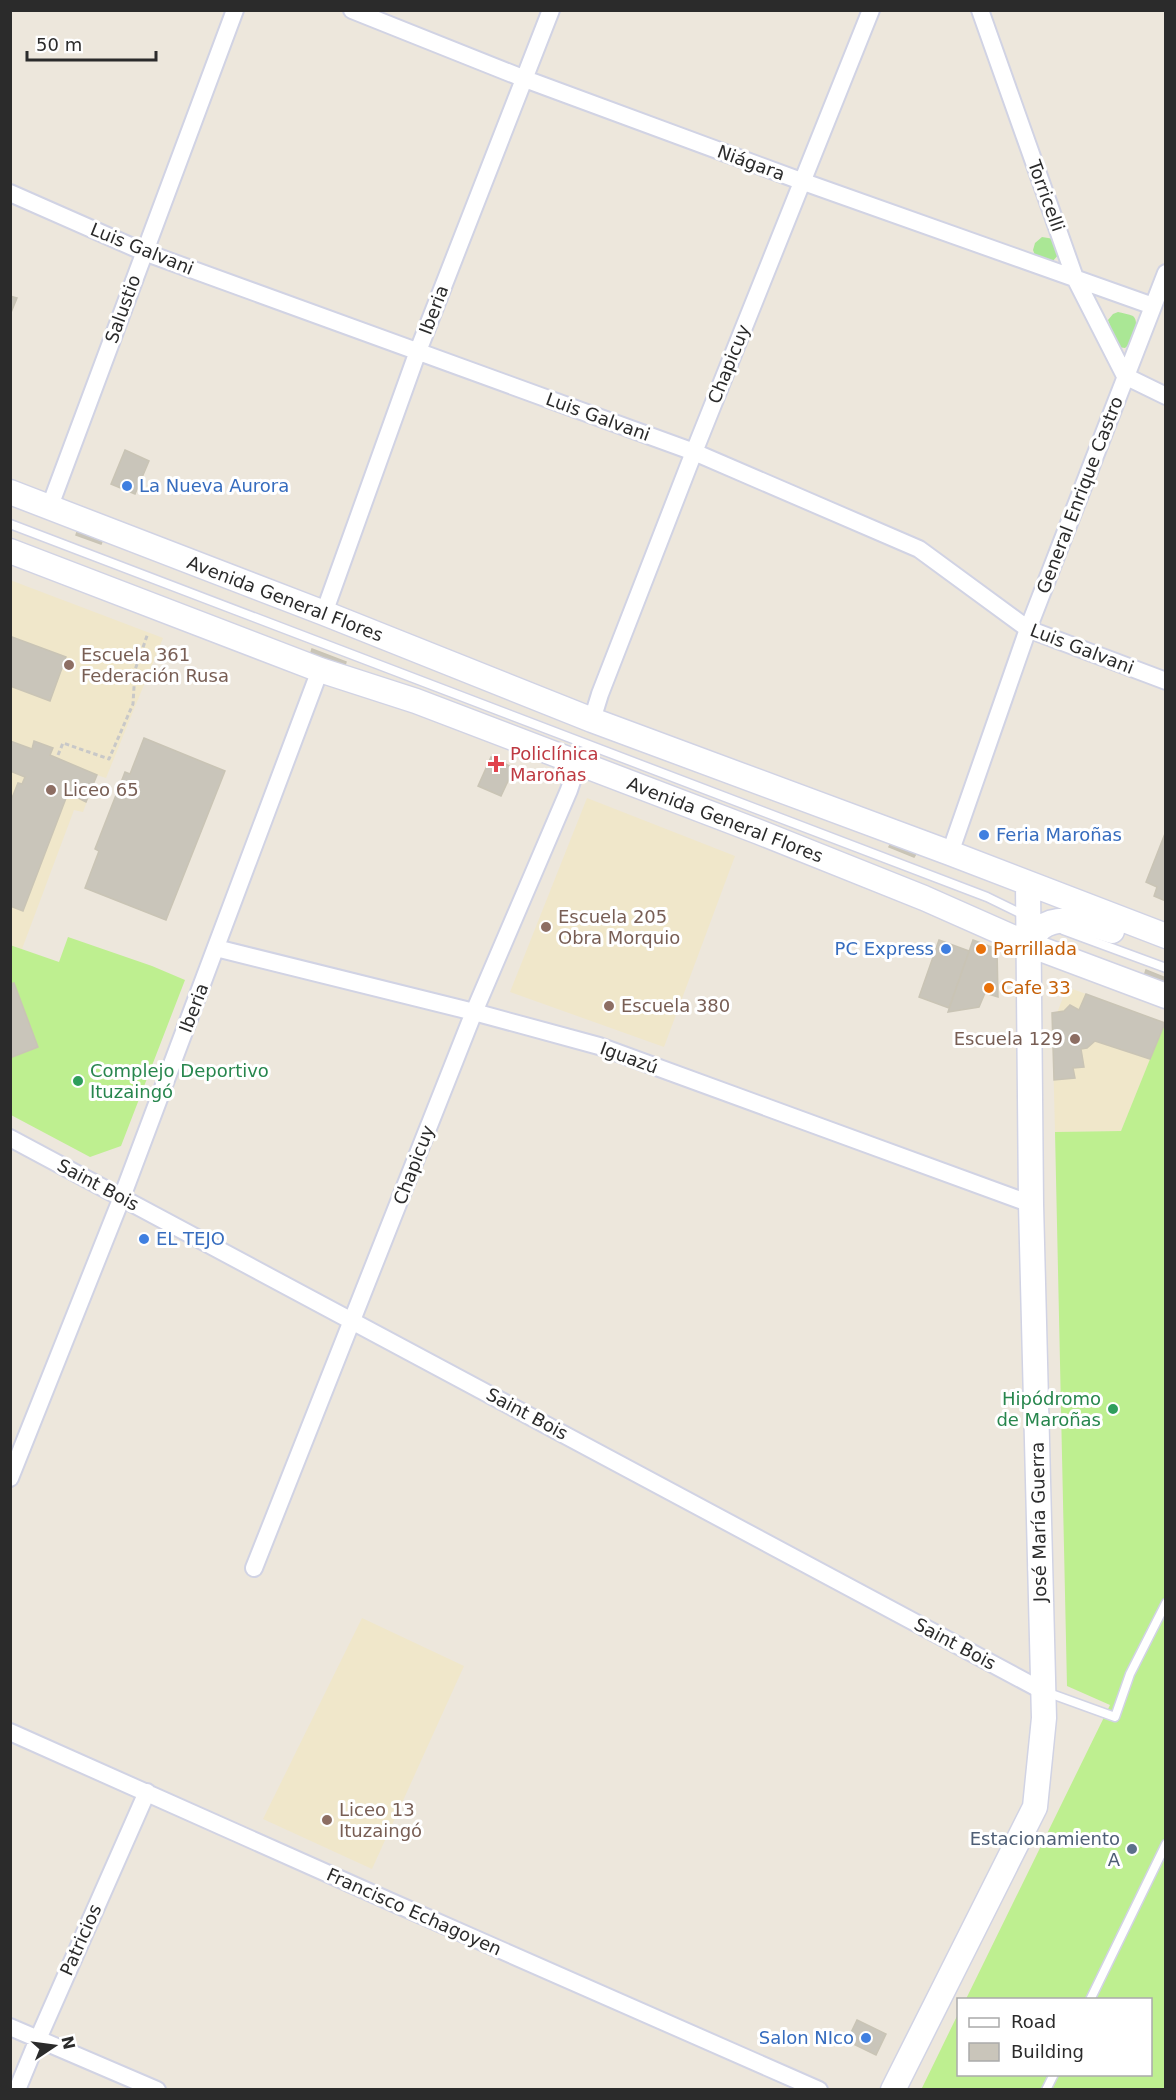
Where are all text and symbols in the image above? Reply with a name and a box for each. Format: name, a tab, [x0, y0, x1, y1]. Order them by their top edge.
scale bar	[27, 24, 156, 62]
text: 50 m	[36, 34, 82, 55]
street label: Niágara	[715, 141, 788, 184]
street label: Torricelli	[1024, 156, 1069, 234]
street label: Luis Galvani	[88, 218, 197, 279]
street label: Salustio	[100, 272, 145, 346]
street label: Iberia	[415, 282, 453, 338]
street label: Chapicuy	[703, 321, 754, 406]
street label: Luis Galvani	[543, 388, 653, 445]
street label: General Enrique Castro	[1032, 393, 1127, 596]
place label: La Nueva Aurora	[139, 475, 289, 496]
marker: La Nueva Aurora	[120, 479, 134, 493]
street label: Avenida General Flores	[184, 551, 386, 646]
street label: Luis Galvani	[1027, 619, 1137, 678]
place label: Escuela 361 Federación Rusa	[81, 644, 229, 686]
marker: Escuela 361 Federación Rusa	[62, 658, 76, 672]
place label: Policlínica Maroñas	[510, 743, 598, 785]
marker: Policlínica Maroñas	[487, 755, 505, 773]
street label: Avenida General Flores	[624, 772, 826, 867]
place label: Liceo 65	[63, 779, 139, 800]
marker: Liceo 65	[44, 783, 58, 797]
place label: Feria Maroñas	[996, 824, 1122, 845]
marker: Feria Maroñas	[977, 828, 991, 842]
place label: Escuela 205 Obra Morquio	[558, 906, 680, 948]
marker: Escuela 205 Obra Morquio	[539, 920, 553, 934]
place label: PC Express	[835, 938, 934, 959]
place label: Parrillada	[993, 938, 1077, 959]
marker: PC Express	[939, 942, 953, 956]
marker: Parrillada	[974, 942, 988, 956]
place label: Cafe 33	[1001, 977, 1071, 998]
street label: Iberia	[175, 980, 213, 1036]
marker: Cafe 33	[982, 981, 996, 995]
place label: Escuela 380	[621, 995, 730, 1016]
marker: Escuela 380	[602, 999, 616, 1013]
place label: Escuela 129	[954, 1028, 1063, 1049]
marker: Escuela 129	[1068, 1032, 1082, 1046]
street label: Iguazú	[597, 1037, 661, 1078]
place label: Complejo Deportivo Ituzaingó	[90, 1060, 269, 1102]
marker: Complejo Deportivo Ituzaingó	[71, 1074, 85, 1088]
street label: Chapicuy	[389, 1122, 438, 1208]
street label: Saint Bois	[54, 1154, 143, 1215]
place label: EL TEJO	[156, 1228, 225, 1249]
marker: EL TEJO	[137, 1232, 151, 1246]
street label: Saint Bois	[483, 1383, 572, 1444]
place label: Hipódromo de Maroñas	[996, 1388, 1101, 1430]
marker: Hipódromo de Maroñas	[1106, 1402, 1120, 1416]
street label: José María Guerra	[1027, 1442, 1050, 1603]
street label: Saint Bois	[911, 1613, 1000, 1674]
place label: Liceo 13 Ituzaingó	[339, 1799, 422, 1841]
marker: Liceo 13 Ituzaingó	[320, 1813, 334, 1827]
place label: Estacionamiento A	[970, 1828, 1121, 1870]
marker: Estacionamiento A	[1125, 1842, 1139, 1856]
street label: Francisco Echagoyen	[324, 1863, 505, 1960]
street label: Patricios	[56, 1901, 106, 1979]
legend	[957, 1998, 1152, 2076]
text: Road	[1011, 2011, 1056, 2032]
north arrow	[24, 2016, 84, 2076]
place label: Salon NIco	[759, 2027, 854, 2048]
marker: Salon NIco	[859, 2031, 873, 2045]
text: N	[57, 2034, 79, 2051]
text: Building	[1011, 2041, 1084, 2062]

